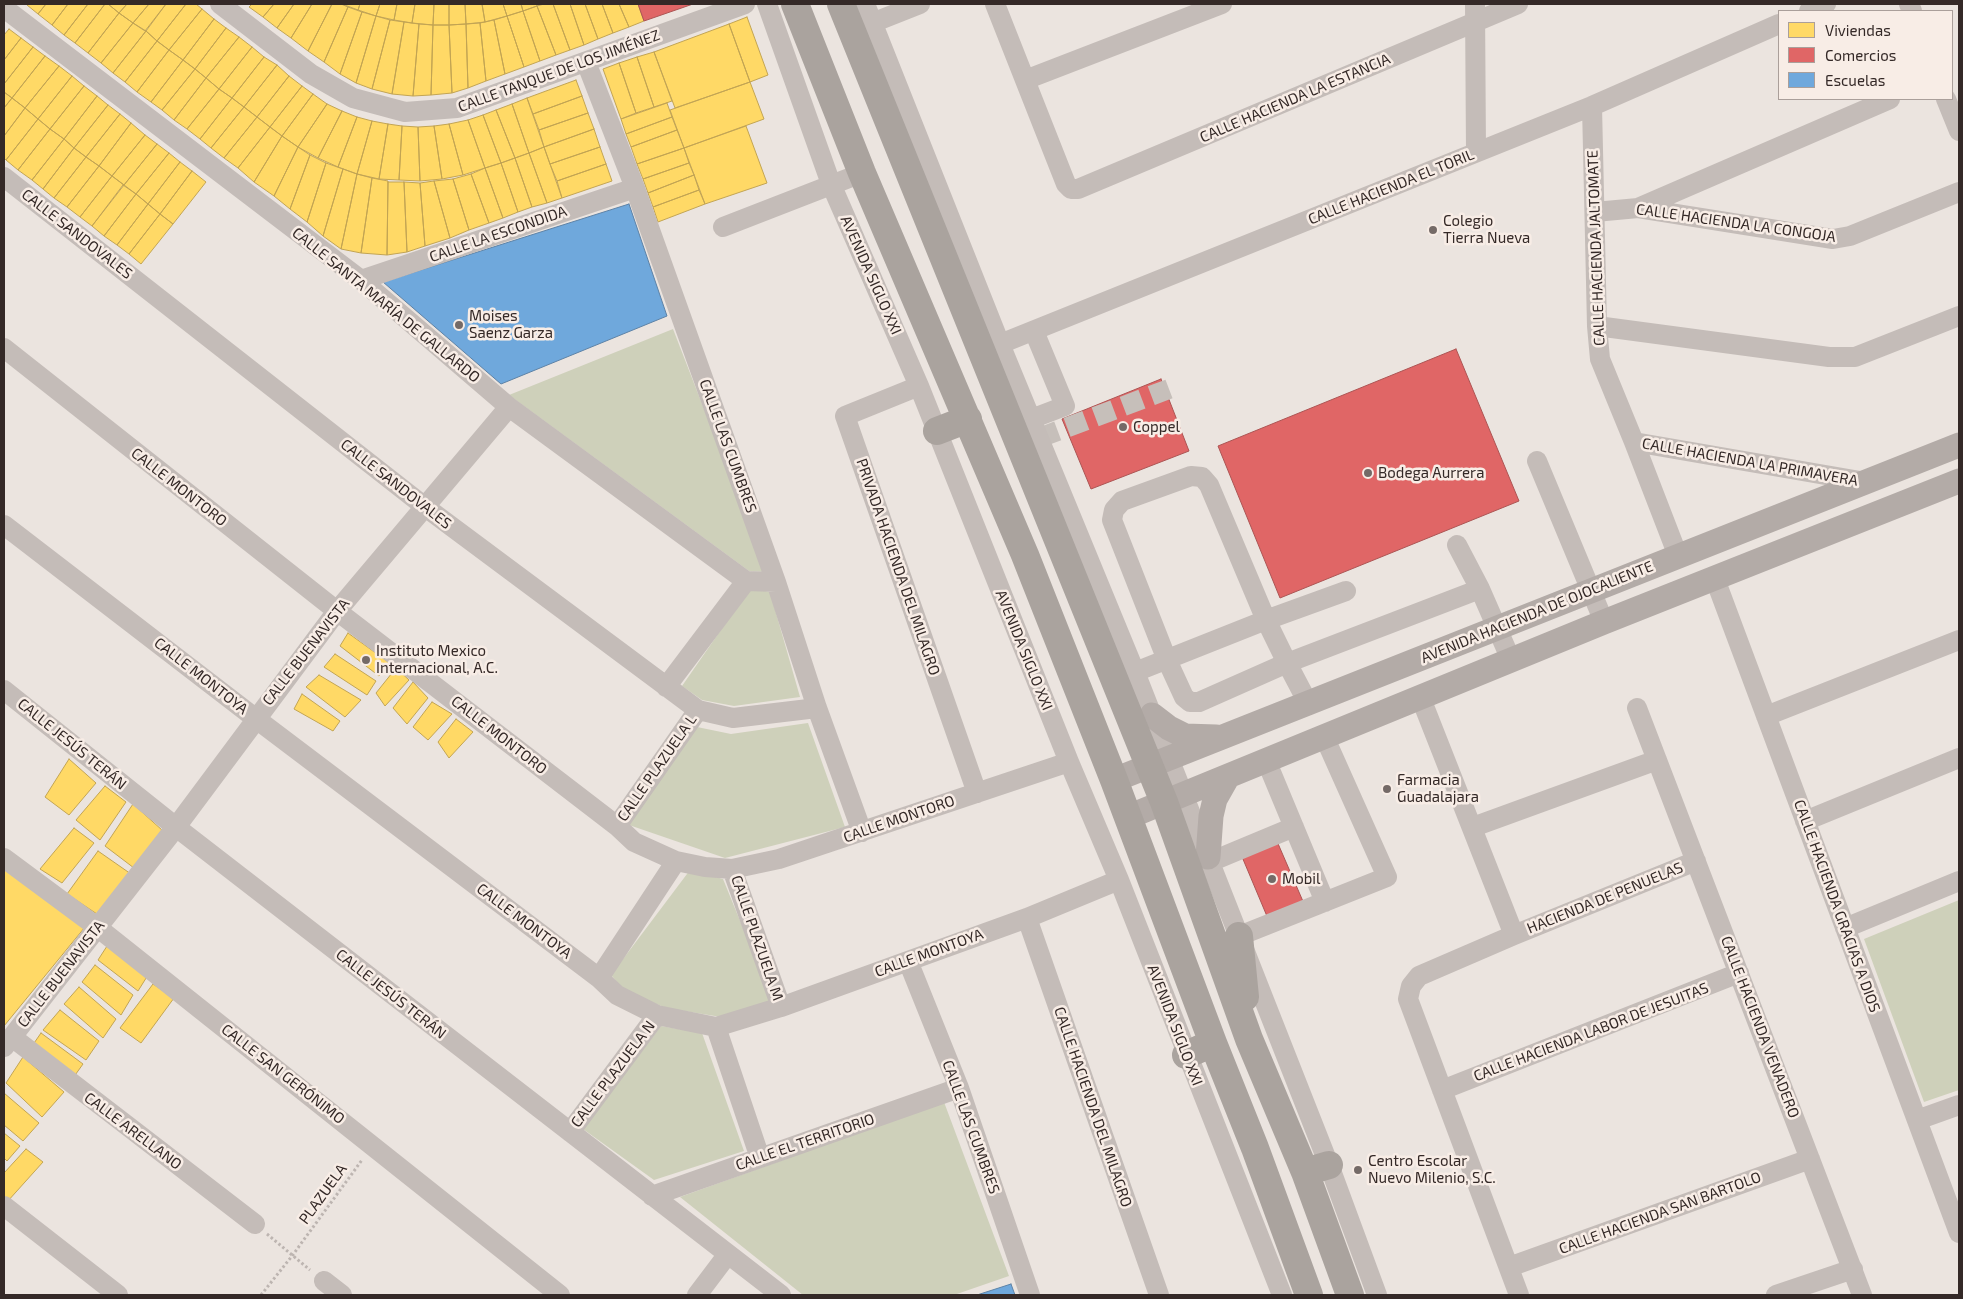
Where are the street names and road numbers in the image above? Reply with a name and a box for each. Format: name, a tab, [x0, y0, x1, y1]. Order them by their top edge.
street label: CALLE TANQUE DE LOS JIMÉNEZ	[456, 26, 662, 116]
street label: CALLE HACIENDA LA ESTANCIA	[1197, 50, 1393, 146]
street label: CALLE HACIENDA EL TORIL	[1305, 145, 1477, 229]
street label: CALLE HACIENDA JALTOMATE	[1584, 150, 1608, 346]
street label: CALLE SANDOVALES	[18, 185, 136, 283]
street label: CALLE HACIENDA LA CONGOJA	[1635, 200, 1837, 246]
street label: CALLE LA ESCONDIDA	[427, 202, 569, 266]
street label: AVENIDA SIGLO XXI	[837, 213, 905, 337]
street label: CALLE SANTA MARÍA DE GALLARDO	[288, 224, 484, 386]
street label: CALLE LAS CUMBRES	[695, 377, 761, 515]
street label: CALLE HACIENDA LA PRIMAVERA	[1641, 434, 1859, 490]
street label: CALLE SANDOVALES	[337, 435, 455, 533]
street label: CALLE MONTORO	[128, 444, 230, 530]
street label: PRIVADA HACIENDA DEL MILAGRO	[852, 456, 944, 678]
street label: AVENIDA HACIENDA DE OJOCALIENTE	[1418, 557, 1656, 667]
street label: AVENIDA SIGLO XXI	[992, 587, 1056, 713]
street label: CALLE BUENAVISTA	[259, 595, 353, 709]
street label: CALLE MONTOYA	[150, 634, 252, 718]
street label: CALLE MONTORO	[448, 692, 550, 778]
street label: CALLE JESÚS TERÁN	[14, 695, 130, 793]
street label: CALLE PLAZUELA L	[614, 711, 700, 825]
street label: CALLE MONTORO	[841, 792, 957, 846]
street label: CALLE HACIENDA GRACIAS A DIOS	[1790, 797, 1884, 1015]
street label: HACIENDA DE PENUELAS	[1524, 858, 1686, 938]
street label: CALLE PLAZUELA M	[727, 873, 787, 1003]
street label: CALLE MONTOYA	[473, 879, 575, 963]
street label: CALLE BUENAVISTA	[14, 917, 108, 1031]
street label: CALLE MONTOYA	[872, 925, 986, 981]
street label: CALLE HACIENDA VENADERO	[1717, 933, 1803, 1121]
street label: CALLE JESÚS TERÁN	[332, 945, 450, 1043]
street label: AVENIDA SIGLO XXI	[1144, 962, 1206, 1088]
street label: CALLE HACIENDA LABOR DE JESUITAS	[1471, 979, 1711, 1085]
street label: CALLE HACIENDA DEL MILAGRO	[1050, 1005, 1136, 1209]
street label: CALLE PLAZUELA N	[567, 1017, 659, 1131]
street label: CALLE SAN GERÓNIMO	[218, 1020, 348, 1128]
street label: CALLE LAS CUMBRES	[938, 1058, 1004, 1196]
street label: CALLE ARELLANO	[81, 1088, 185, 1174]
street label: CALLE EL TERRITORIO	[733, 1110, 877, 1174]
street label: PLAZUELA	[295, 1160, 351, 1228]
street label: CALLE HACIENDA SAN BARTOLO	[1556, 1168, 1764, 1258]

